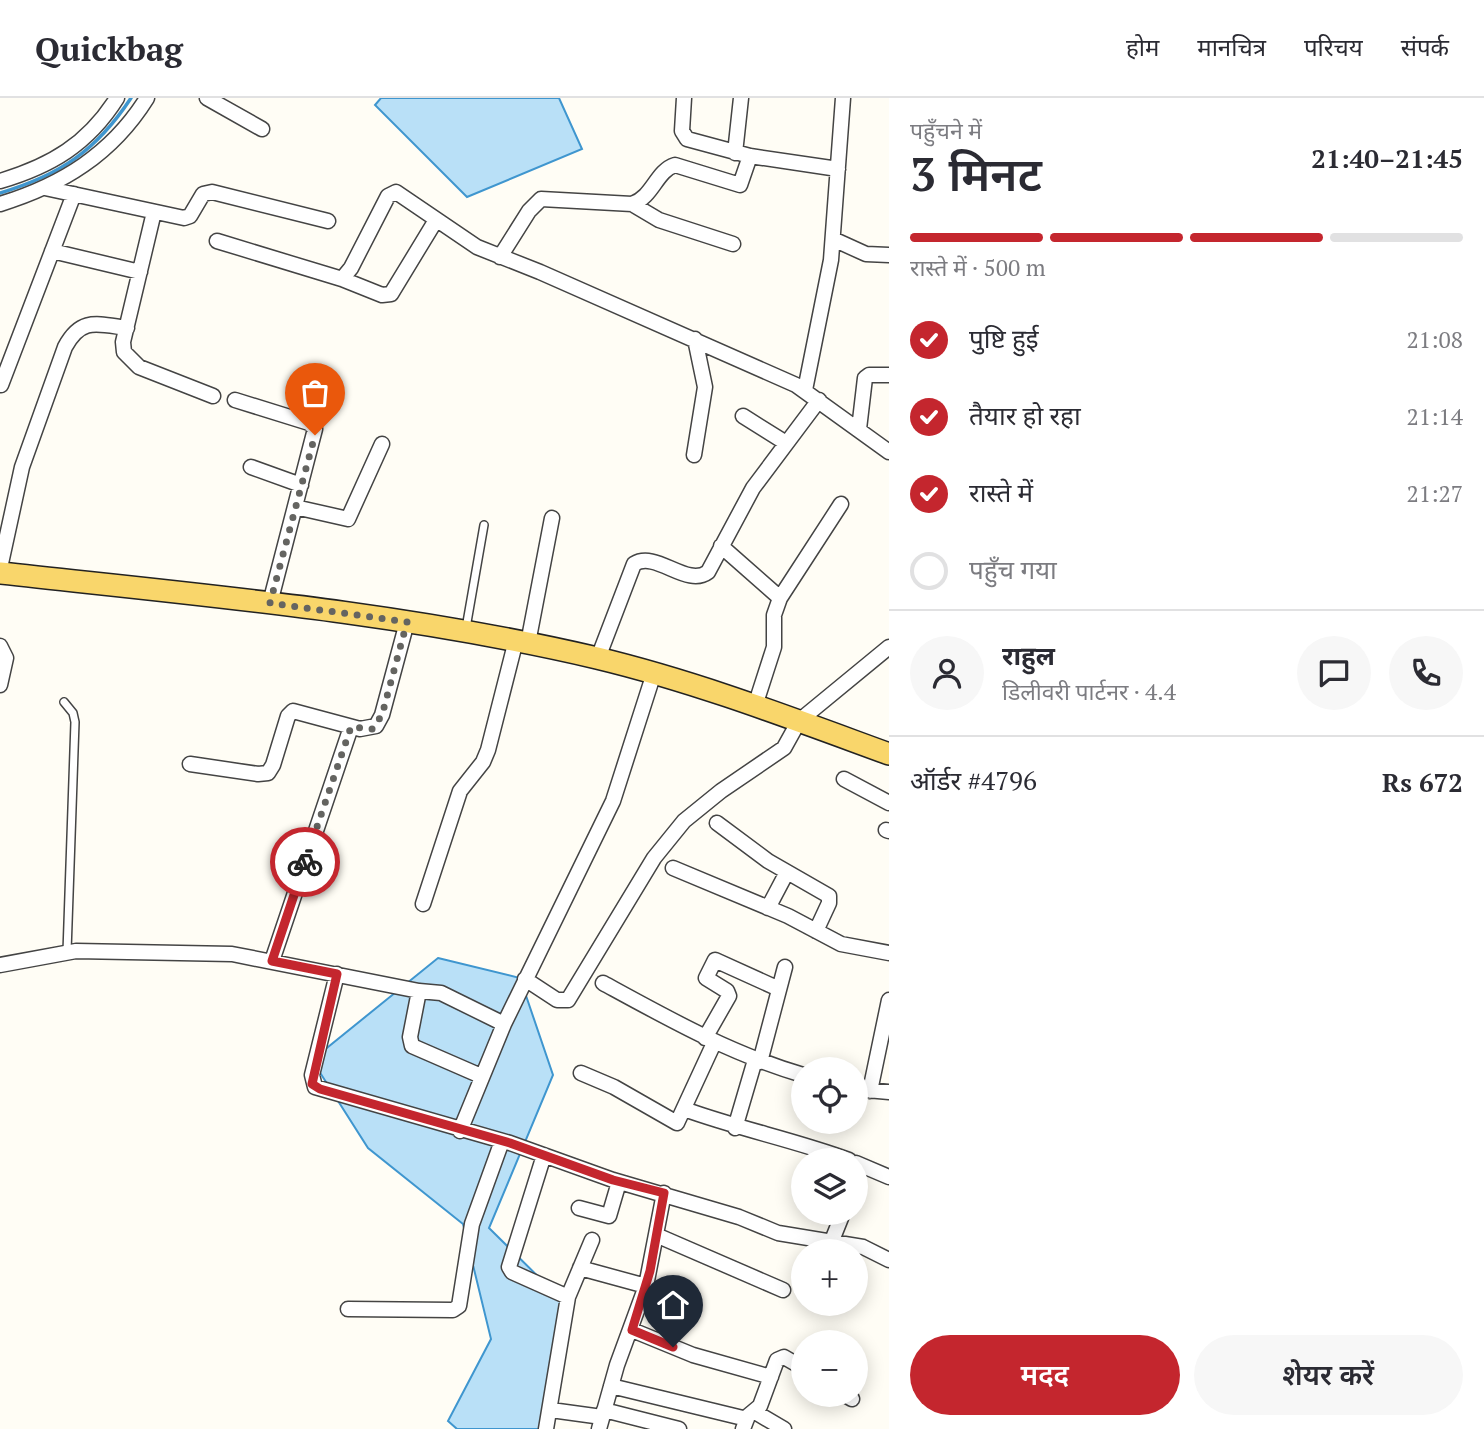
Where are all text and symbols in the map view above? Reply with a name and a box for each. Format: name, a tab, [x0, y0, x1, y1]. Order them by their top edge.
text: Quickbag	[35, 27, 183, 70]
text: होम	[1126, 31, 1159, 63]
text: मानचित्र	[1197, 31, 1266, 63]
text: परिचय	[1304, 31, 1363, 63]
text: संपर्क	[1401, 31, 1449, 63]
text: पहुँचने में	[910, 115, 982, 146]
text: 21:40–21:45	[1311, 141, 1463, 175]
text: 3 मिनट	[910, 143, 1042, 204]
text: रास्ते में · 500 m	[910, 252, 1046, 283]
icon: check	[910, 321, 948, 359]
text: पुष्टि हुई	[969, 321, 1039, 355]
text: 21:08	[1406, 324, 1463, 355]
pin	[285, 363, 345, 435]
icon: bag	[296, 374, 334, 412]
icon: check	[910, 398, 948, 436]
text: तैयार हो रहा	[969, 398, 1081, 432]
text: 21:14	[1406, 401, 1463, 432]
icon: check	[910, 475, 948, 513]
text: रास्ते में	[969, 475, 1033, 509]
text: 21:27	[1406, 478, 1463, 509]
text: पहुँच गया	[969, 552, 1057, 586]
button: person	[910, 636, 984, 710]
button: chat	[1297, 636, 1371, 710]
button: phone	[1389, 636, 1463, 710]
text: राहुल	[1002, 638, 1055, 672]
text: डिलीवरी पार्टनर · 4.4	[1002, 676, 1176, 707]
text: ऑर्डर #4796	[910, 763, 1037, 797]
text: Rs 672	[1382, 765, 1463, 799]
courier	[270, 827, 340, 897]
icon: bike	[286, 843, 324, 881]
map controls	[791, 1057, 868, 1407]
button: locate	[791, 1057, 868, 1134]
button: layers	[791, 1148, 868, 1225]
button: +	[791, 1239, 868, 1316]
pin	[643, 1275, 703, 1347]
icon: home	[654, 1286, 692, 1324]
button: −	[791, 1330, 868, 1407]
button: मदद	[910, 1335, 1180, 1415]
button: शेयर करें	[1194, 1335, 1463, 1415]

